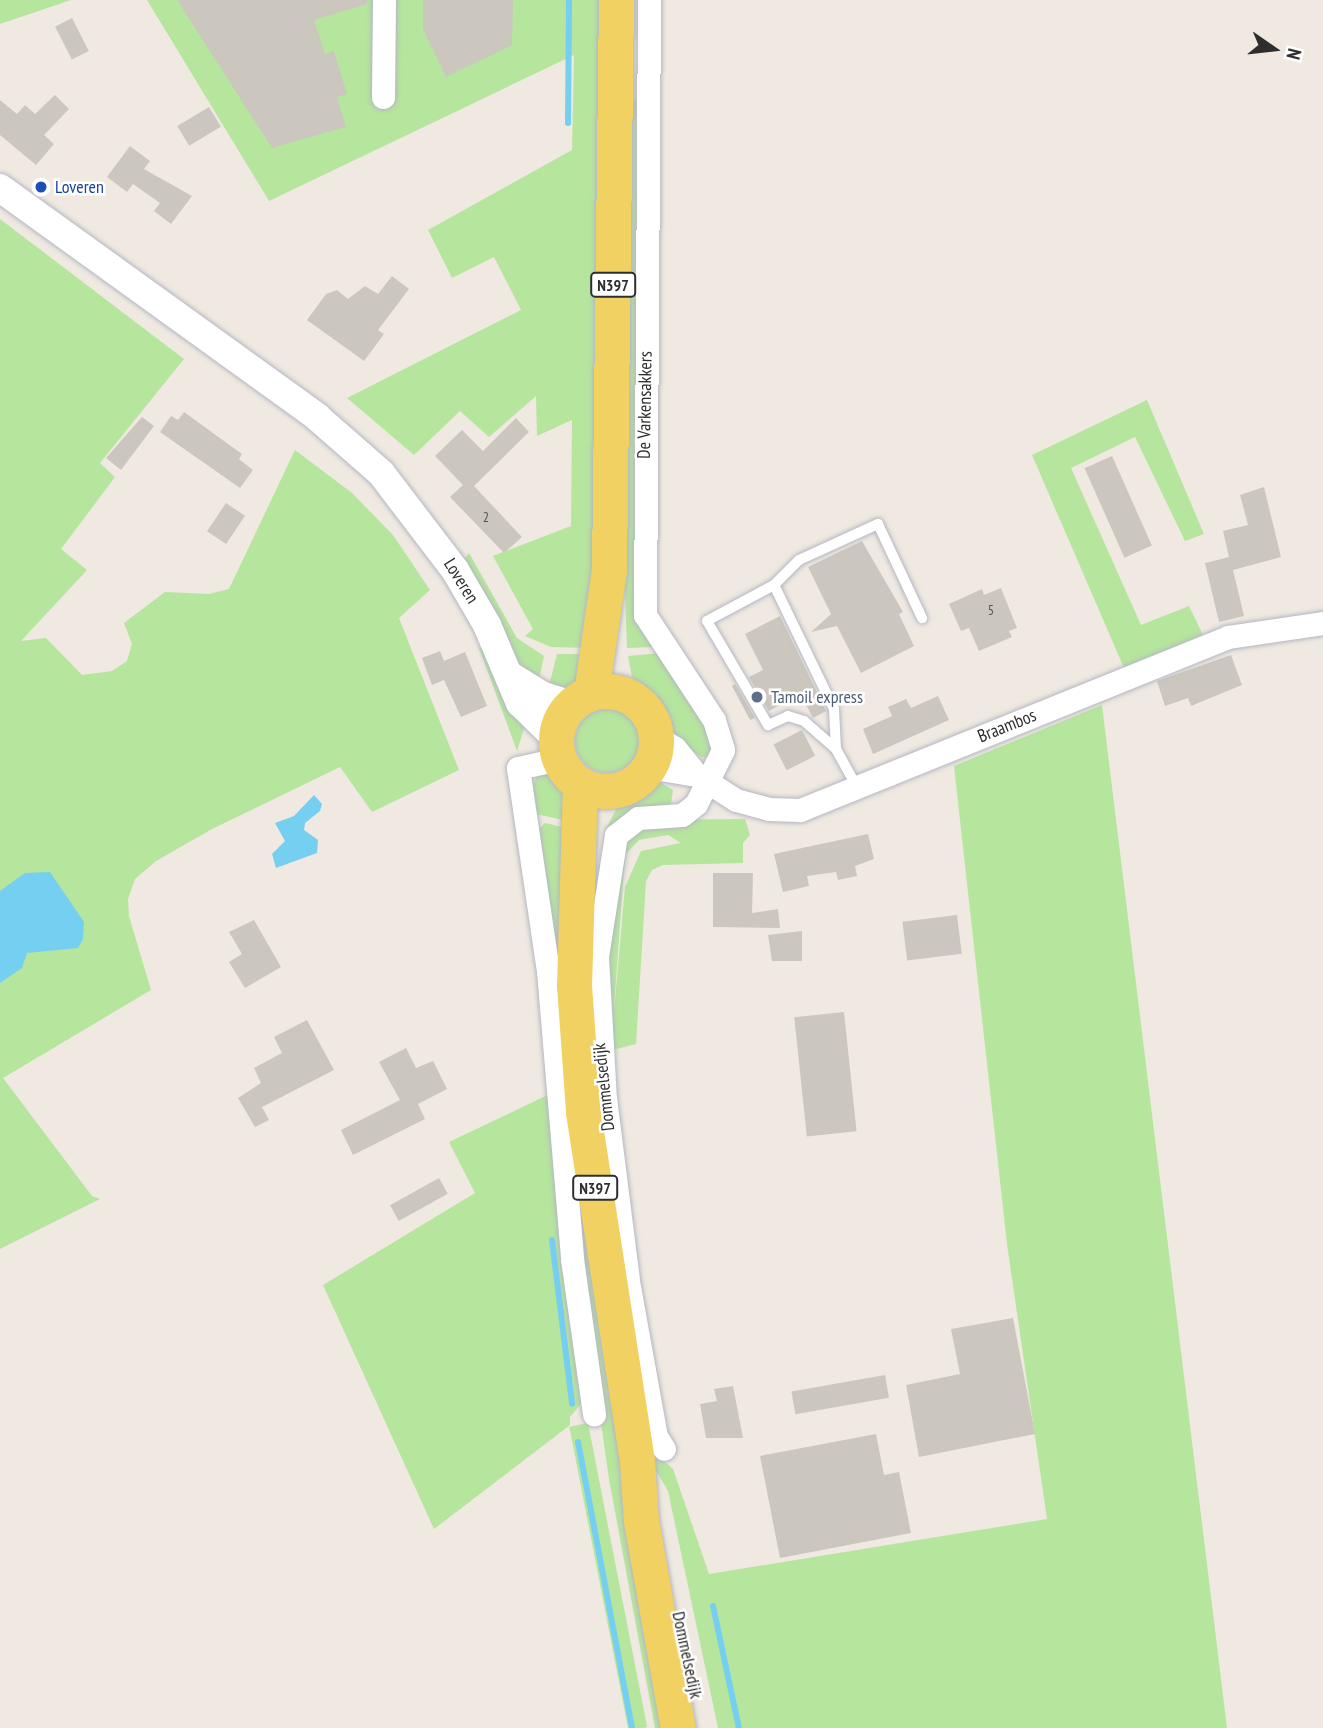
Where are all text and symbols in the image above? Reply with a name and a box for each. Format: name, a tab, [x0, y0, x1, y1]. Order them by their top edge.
north arrow	[1239, 14, 1309, 84]
text: N	[1281, 46, 1307, 62]
place label: Loveren	[55, 176, 104, 198]
marker: Loveren	[33, 179, 49, 195]
road number: N397	[588, 272, 638, 298]
street label: De Varkensakkers	[633, 351, 657, 459]
house number: 2	[483, 509, 489, 525]
street label: Loveren	[439, 555, 483, 607]
house number: 5	[988, 602, 994, 618]
place label: Tamoil express	[771, 686, 863, 708]
marker: Tamoil express	[749, 689, 765, 705]
street label: Braambos	[975, 705, 1039, 747]
street label: Dommelsedijk	[589, 1042, 619, 1132]
road number: N397	[570, 1176, 620, 1200]
street label: Dommelsedijk	[667, 1610, 707, 1700]

